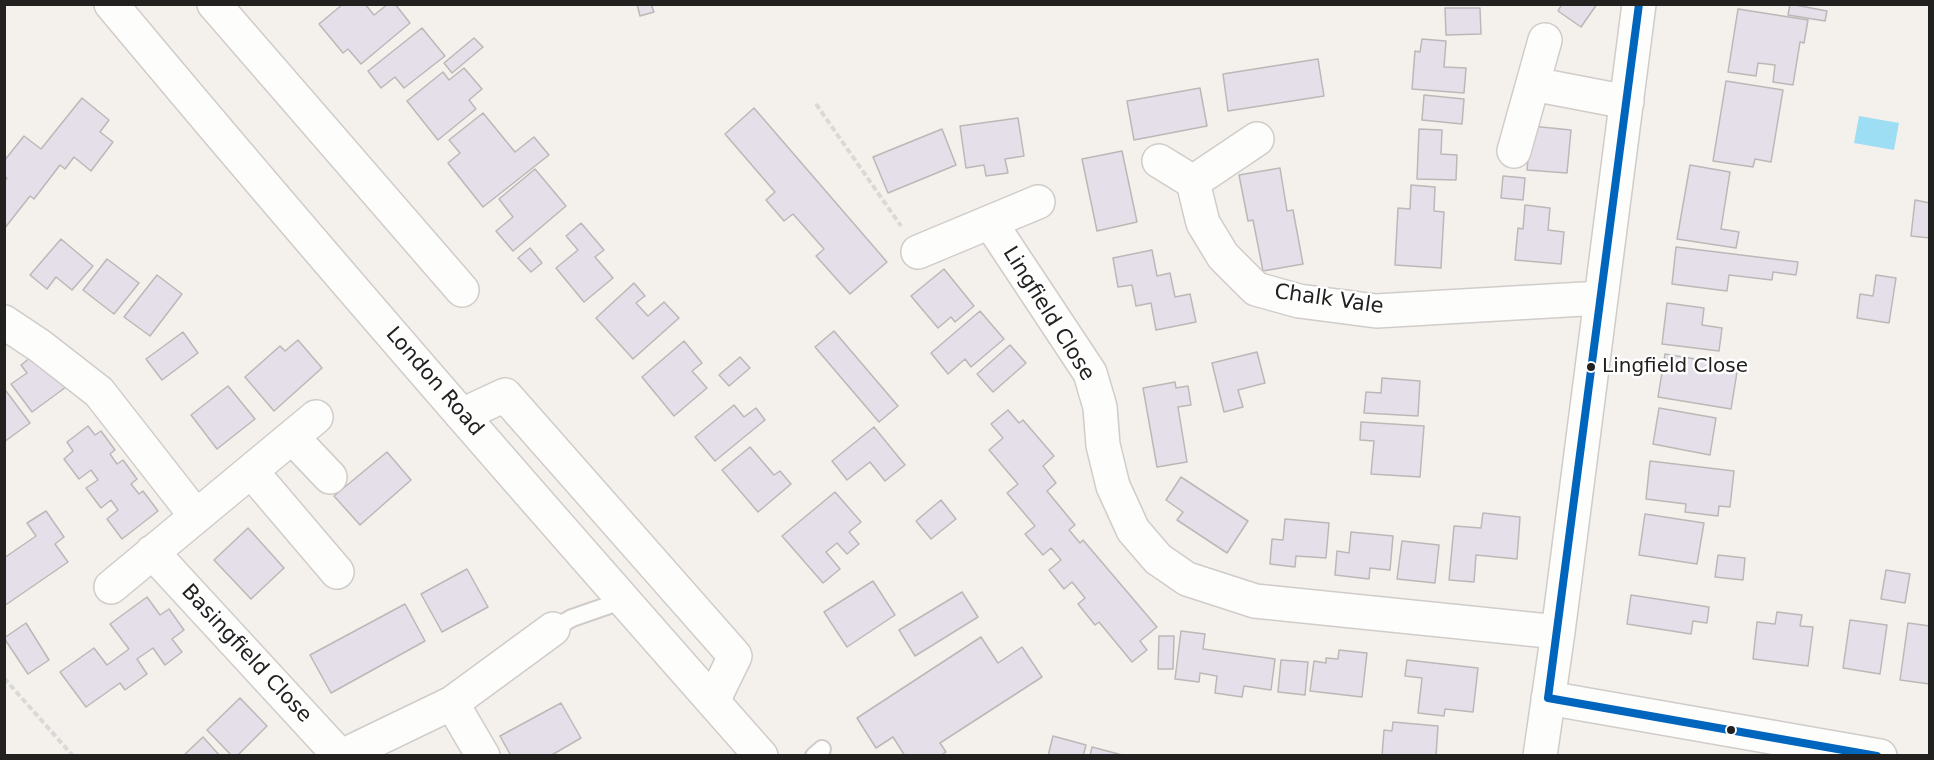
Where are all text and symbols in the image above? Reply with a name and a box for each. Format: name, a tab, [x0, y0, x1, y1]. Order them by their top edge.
street label: Lingfield Close	[997, 242, 1099, 386]
street label: Chalk Vale	[1273, 280, 1385, 320]
street label: London Road	[380, 322, 488, 442]
place label: Lingfield Close	[1602, 355, 1748, 379]
marker: Lingfield Close	[1585, 361, 1597, 373]
street label: Basingfield Close	[175, 580, 317, 728]
unlabelled marker	[1725, 724, 1737, 736]

